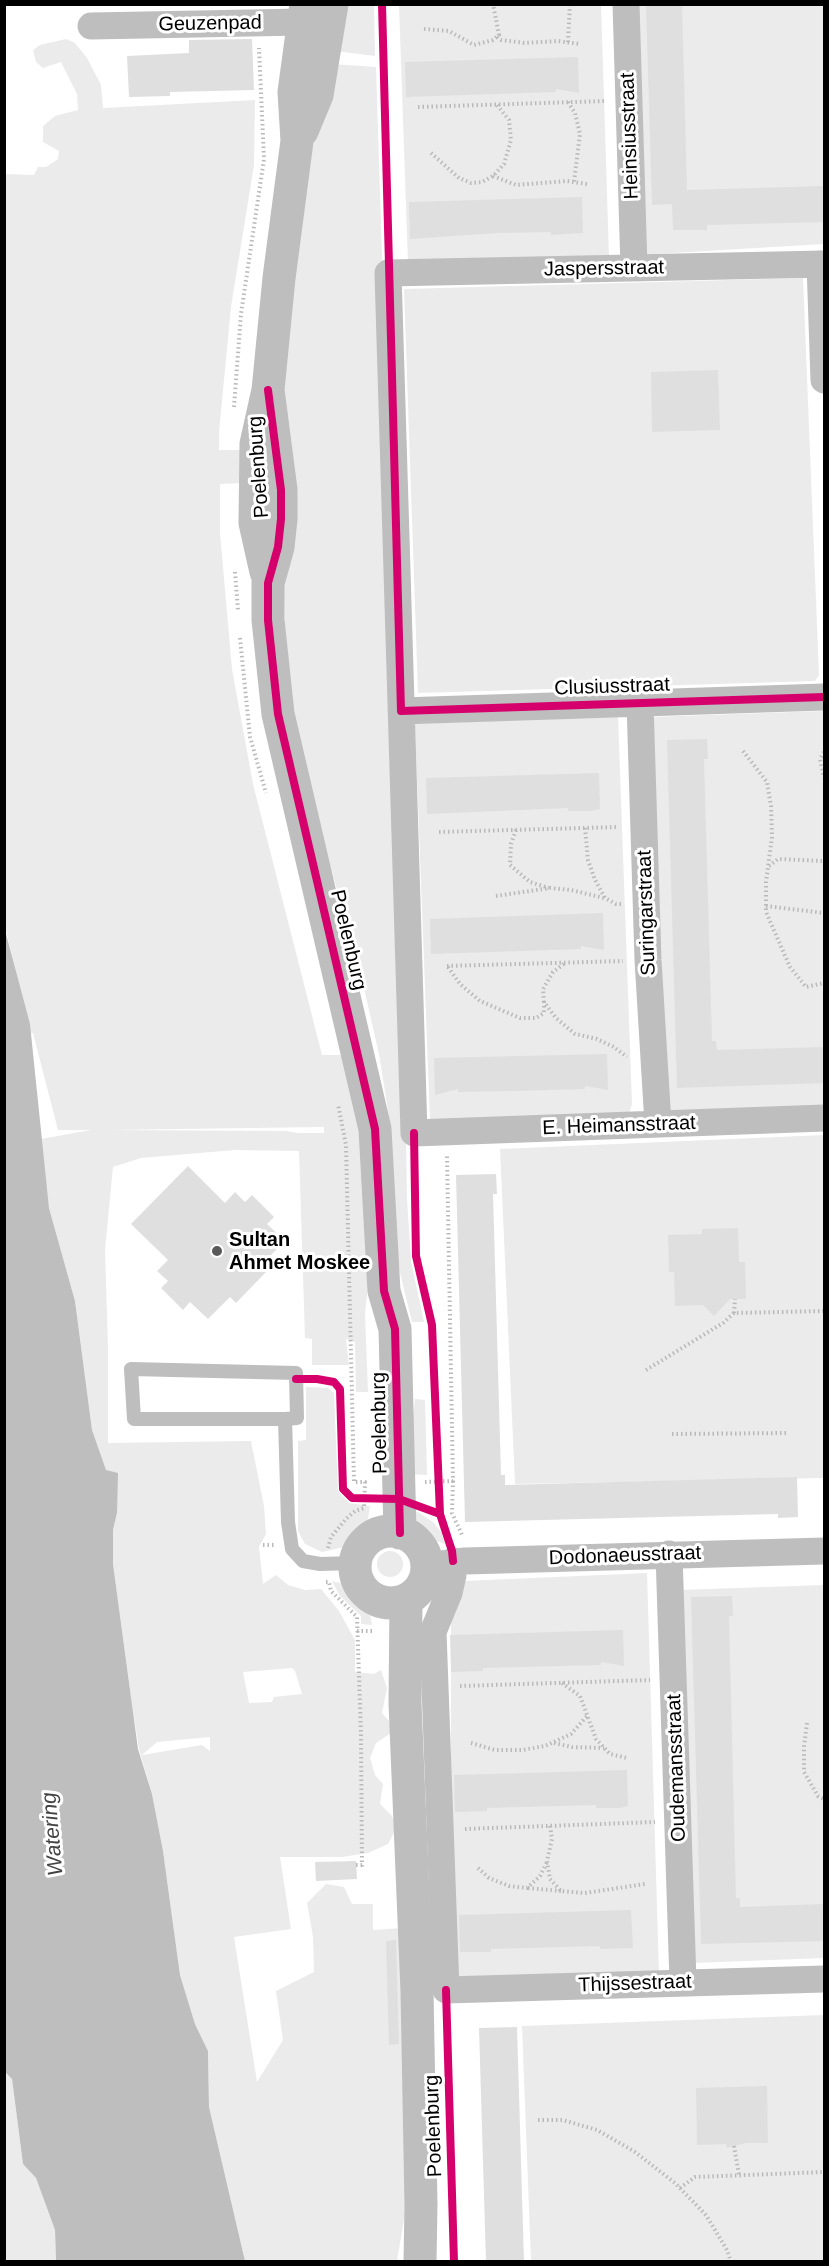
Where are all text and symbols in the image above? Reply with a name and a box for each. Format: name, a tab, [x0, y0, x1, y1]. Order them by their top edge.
street label: Geuzenpad	[158, 11, 262, 37]
street label: Heinsiusstraat	[616, 72, 644, 200]
street label: Jaspersstraat	[544, 256, 664, 282]
street label: Poelenburg	[243, 415, 275, 519]
street label: Clusiusstraat	[554, 673, 670, 701]
street label: Suringarstraat	[633, 850, 661, 976]
street label: Poelenburg	[325, 887, 371, 993]
street label: E. Heimansstraat	[542, 1111, 696, 1141]
place label: Sultan Ahmet Moskee	[229, 1228, 370, 1275]
marker: Sultan Ahmet Moskee	[210, 1244, 224, 1258]
street label: Poelenburg	[367, 1372, 393, 1474]
street label: Dodonaeusstraat	[548, 1541, 702, 1571]
street label: Oudemansstraat	[662, 1694, 692, 1842]
water label: Watering	[37, 1791, 69, 1877]
street label: Thijssestraat	[578, 1970, 692, 1998]
street label: Poelenburg	[420, 2074, 448, 2178]

